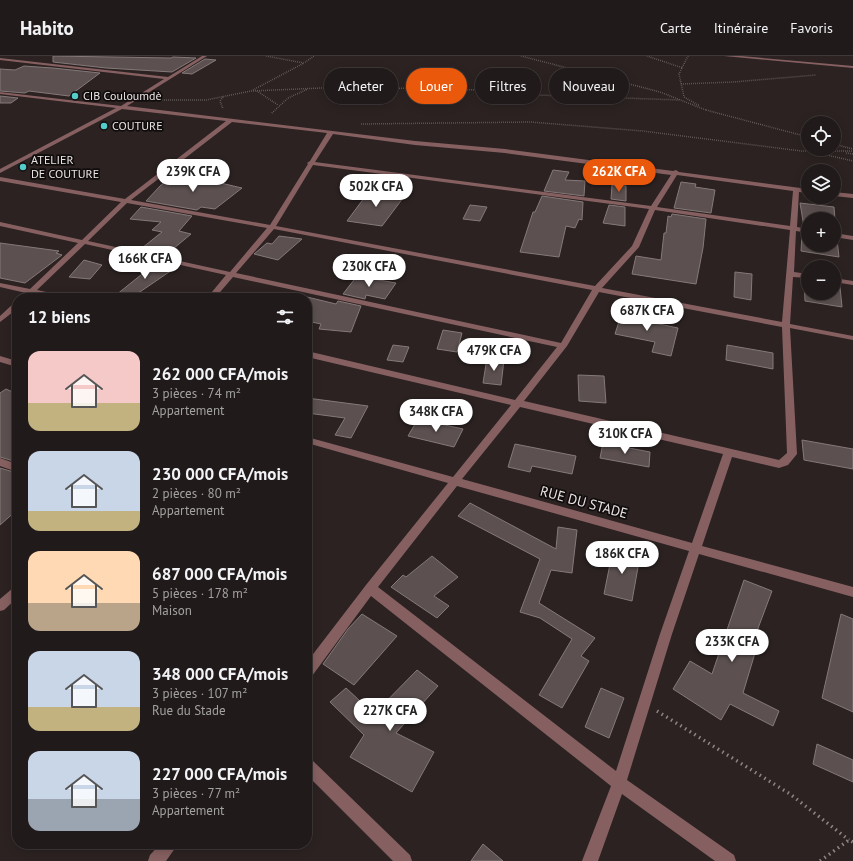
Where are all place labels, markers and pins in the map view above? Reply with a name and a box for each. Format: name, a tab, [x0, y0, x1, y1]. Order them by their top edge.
place label: CIB Couloumdè	[83, 88, 162, 103]
marker: CIB Couloumdè	[70, 91, 80, 101]
place label: COUTURE	[112, 118, 163, 133]
marker: COUTURE	[99, 121, 109, 131]
place label: ATELIER DE COUTURE	[31, 152, 99, 181]
pin: 239K CFA	[152, 159, 234, 193]
pin: 262K CFA	[578, 159, 660, 193]
marker: ATELIER DE COUTURE	[18, 162, 28, 172]
pin: 502K CFA	[335, 174, 417, 208]
pin: 166K CFA	[104, 246, 186, 280]
pin: 230K CFA	[328, 254, 410, 288]
pin: 687K CFA	[606, 298, 688, 332]
pin: 479K CFA	[453, 338, 535, 372]
pin: 348K CFA	[395, 399, 477, 433]
pin: 310K CFA	[584, 421, 666, 455]
pin: 186K CFA	[581, 541, 663, 575]
pin: 233K CFA	[691, 629, 773, 663]
pin: 227K CFA	[349, 698, 431, 732]

